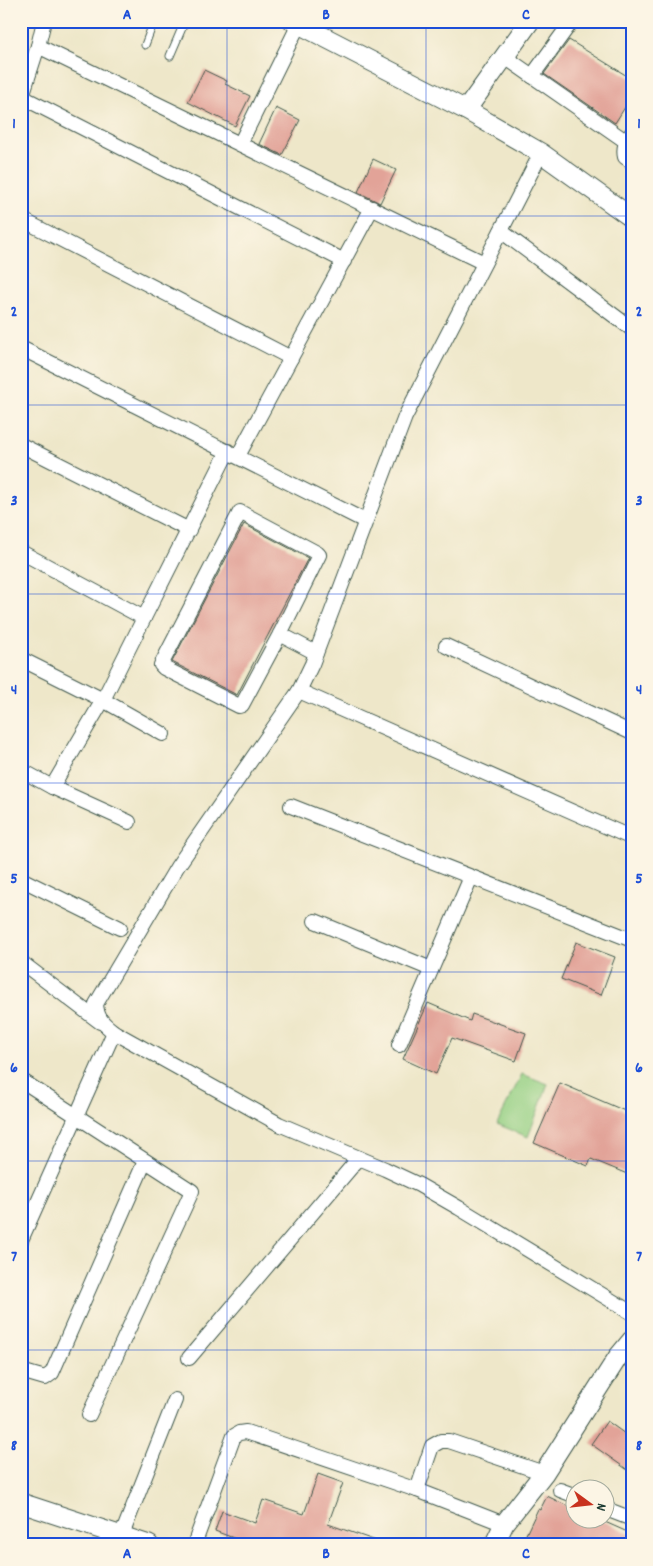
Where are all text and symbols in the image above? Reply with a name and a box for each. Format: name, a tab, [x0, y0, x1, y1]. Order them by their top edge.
text: A	[123, 4, 132, 27]
text: B	[322, 4, 330, 27]
text: C	[522, 4, 530, 27]
text: 1	[12, 113, 16, 136]
text: 1	[637, 113, 641, 136]
text: 2	[11, 301, 18, 324]
text: 2	[636, 301, 643, 324]
text: 3	[10, 490, 18, 513]
text: 3	[635, 490, 643, 513]
text: 4	[11, 679, 17, 702]
text: 4	[636, 679, 642, 702]
text: 5	[10, 868, 18, 891]
text: 5	[635, 868, 643, 891]
text: 6	[10, 1057, 18, 1080]
text: 6	[635, 1057, 643, 1080]
text: 7	[11, 1246, 17, 1269]
text: 7	[636, 1246, 642, 1269]
text: 8	[11, 1435, 18, 1458]
text: 8	[636, 1435, 643, 1458]
north arrow	[566, 1478, 616, 1528]
text: N	[590, 1501, 611, 1513]
text: A	[123, 1543, 132, 1566]
text: B	[322, 1543, 330, 1566]
text: C	[522, 1543, 530, 1566]

